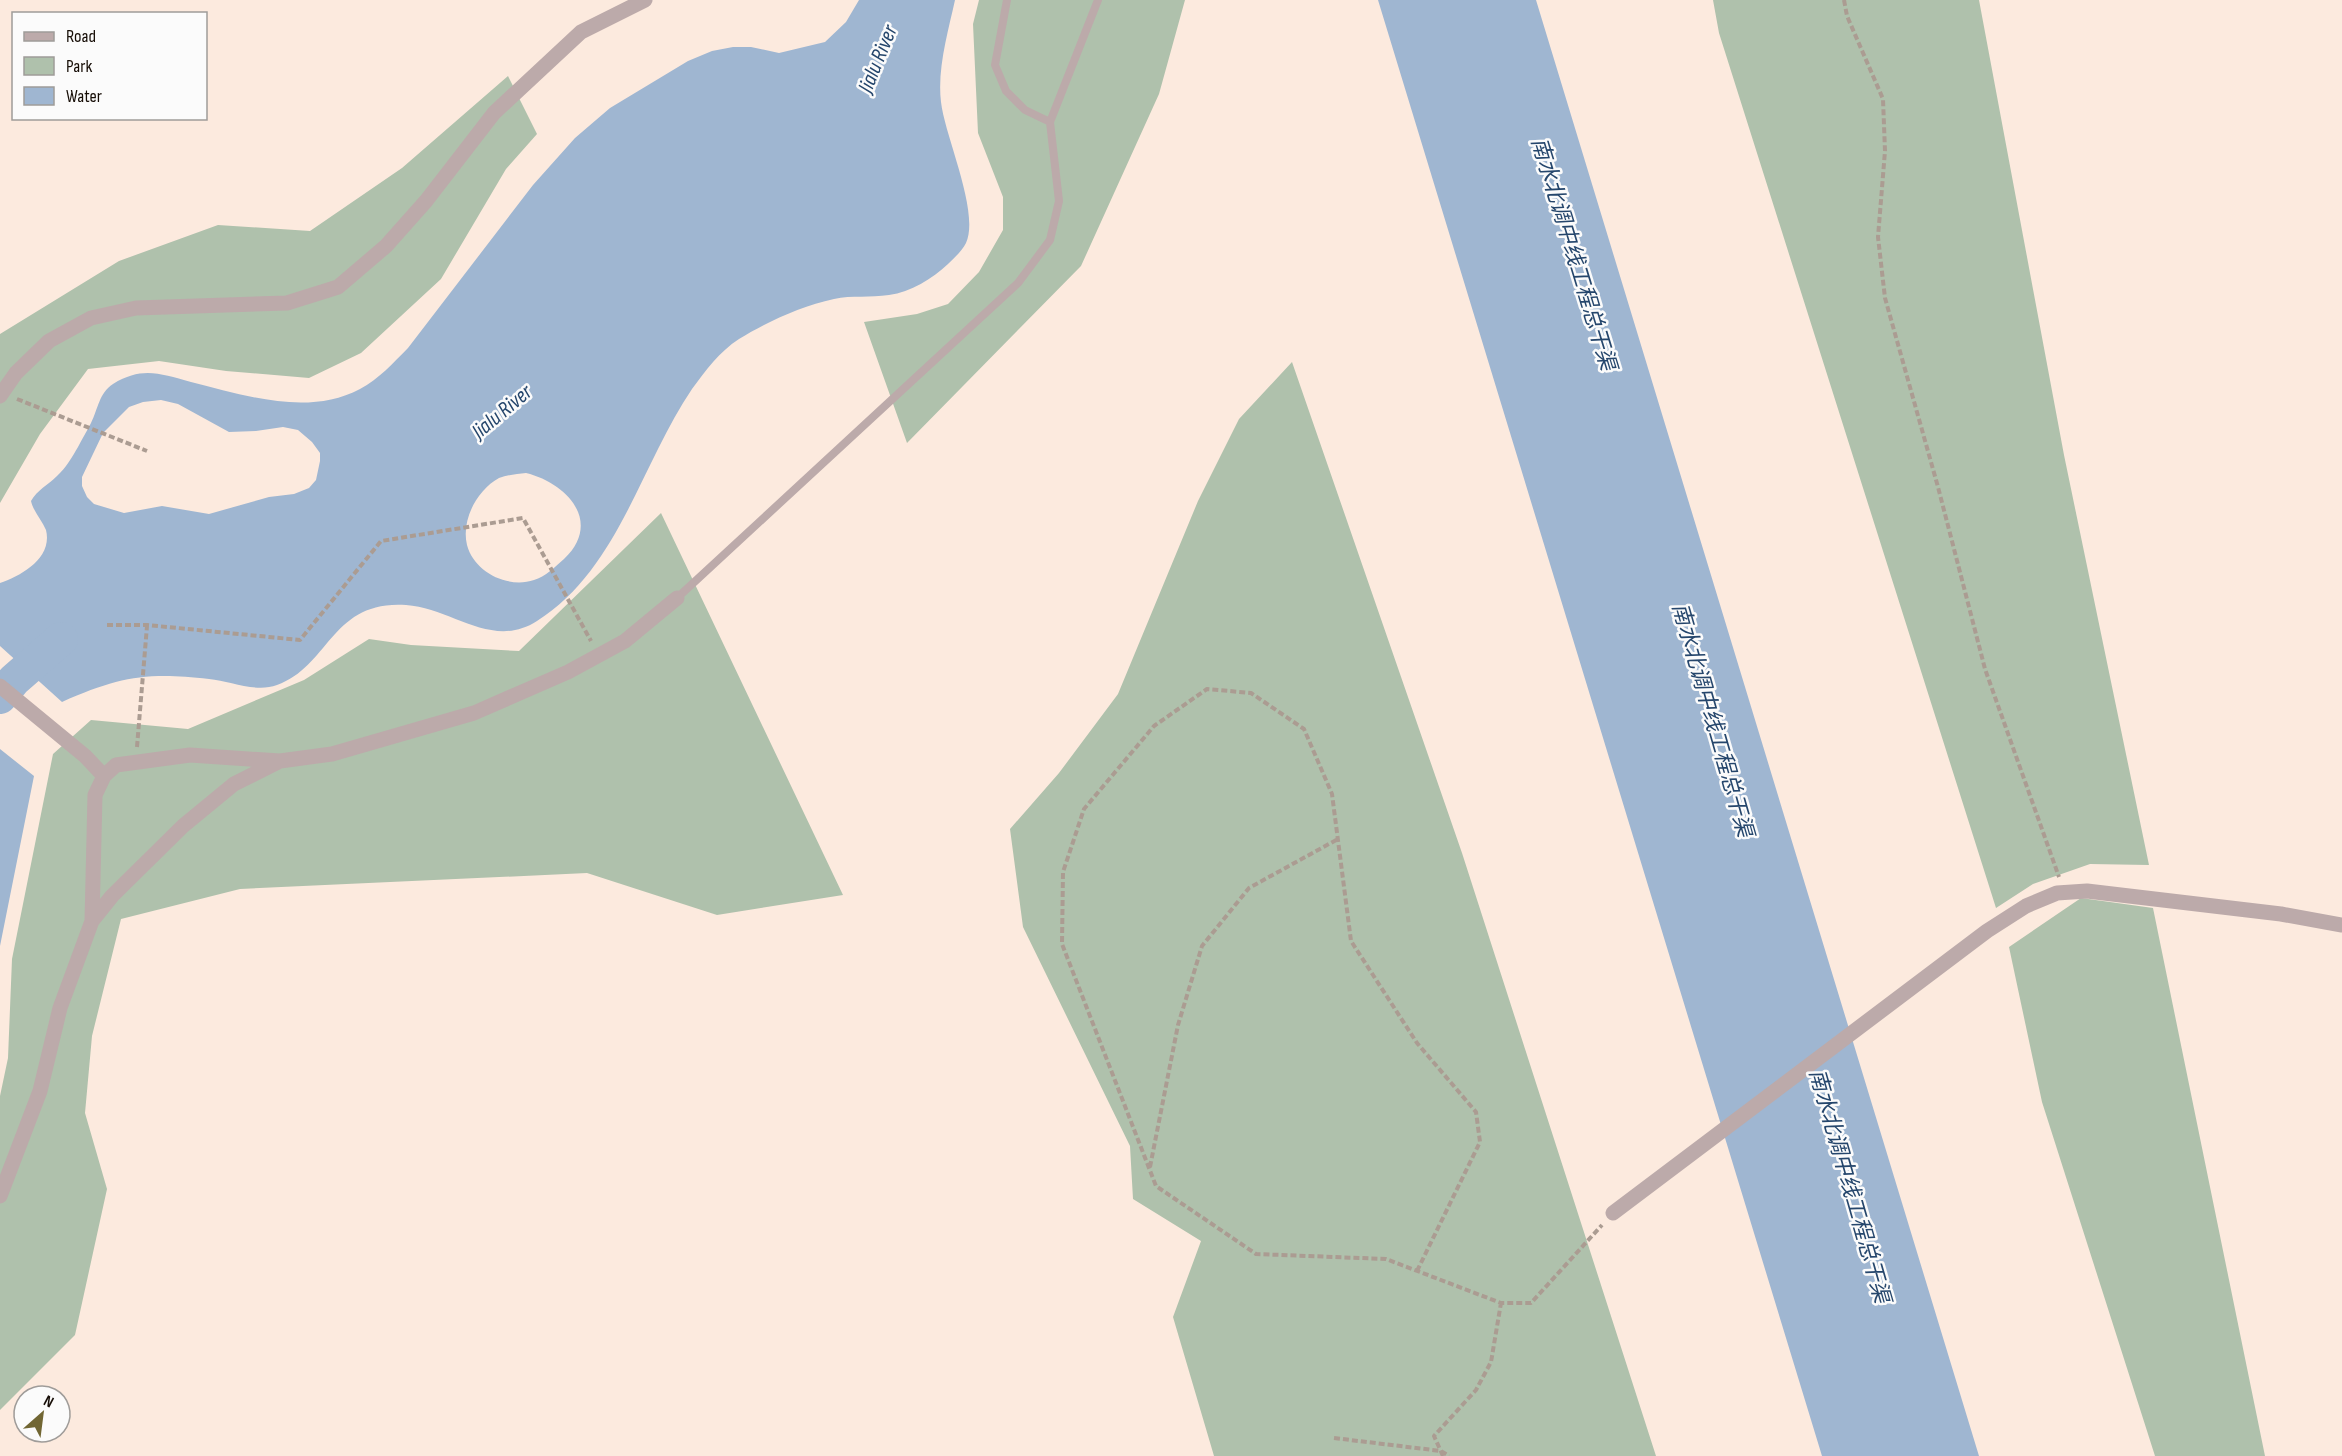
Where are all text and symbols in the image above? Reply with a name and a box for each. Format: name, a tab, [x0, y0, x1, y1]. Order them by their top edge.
legend	[12, 12, 207, 120]
water label: Jialu River	[852, 20, 904, 99]
text: Road	[66, 26, 96, 47]
text: Park	[66, 56, 92, 77]
text: Water	[66, 86, 102, 107]
water label: 南水北调中线工程总干渠	[1525, 134, 1622, 377]
water label: Jialu River	[465, 378, 538, 446]
water label: 南水北调中线工程总干渠	[1666, 600, 1759, 843]
water label: 南水北调中线工程总干渠	[1803, 1066, 1896, 1309]
north arrow	[12, 1384, 72, 1444]
text: N	[40, 1392, 57, 1412]

